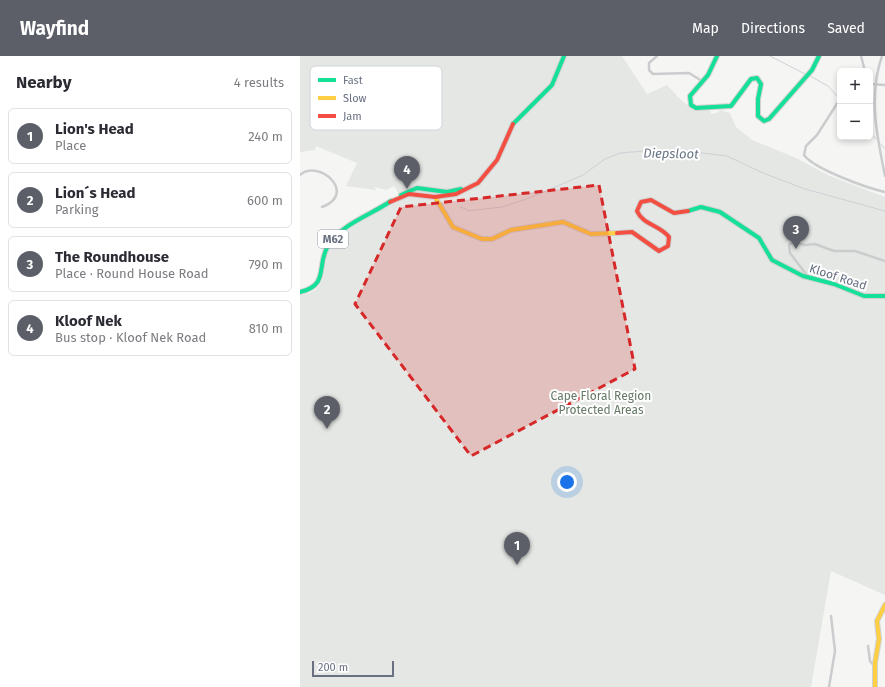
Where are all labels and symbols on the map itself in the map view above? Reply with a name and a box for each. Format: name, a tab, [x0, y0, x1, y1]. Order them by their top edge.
legend	[310, 66, 442, 130]
text: Fast	[343, 74, 363, 87]
text: Slow	[343, 92, 367, 105]
text: Jam	[343, 110, 362, 123]
water label: Diepsloot	[643, 146, 699, 161]
pin: 4	[394, 156, 420, 189]
pin: 3	[783, 216, 809, 249]
road number: M62	[318, 230, 348, 248]
street label: Kloof Road	[808, 261, 868, 293]
park label: Cape Floral Region Protected Areas	[551, 389, 651, 417]
pin: 2	[314, 396, 340, 429]
your location	[557, 472, 577, 492]
pin: 1	[504, 532, 530, 565]
scale bar	[312, 659, 394, 678]

